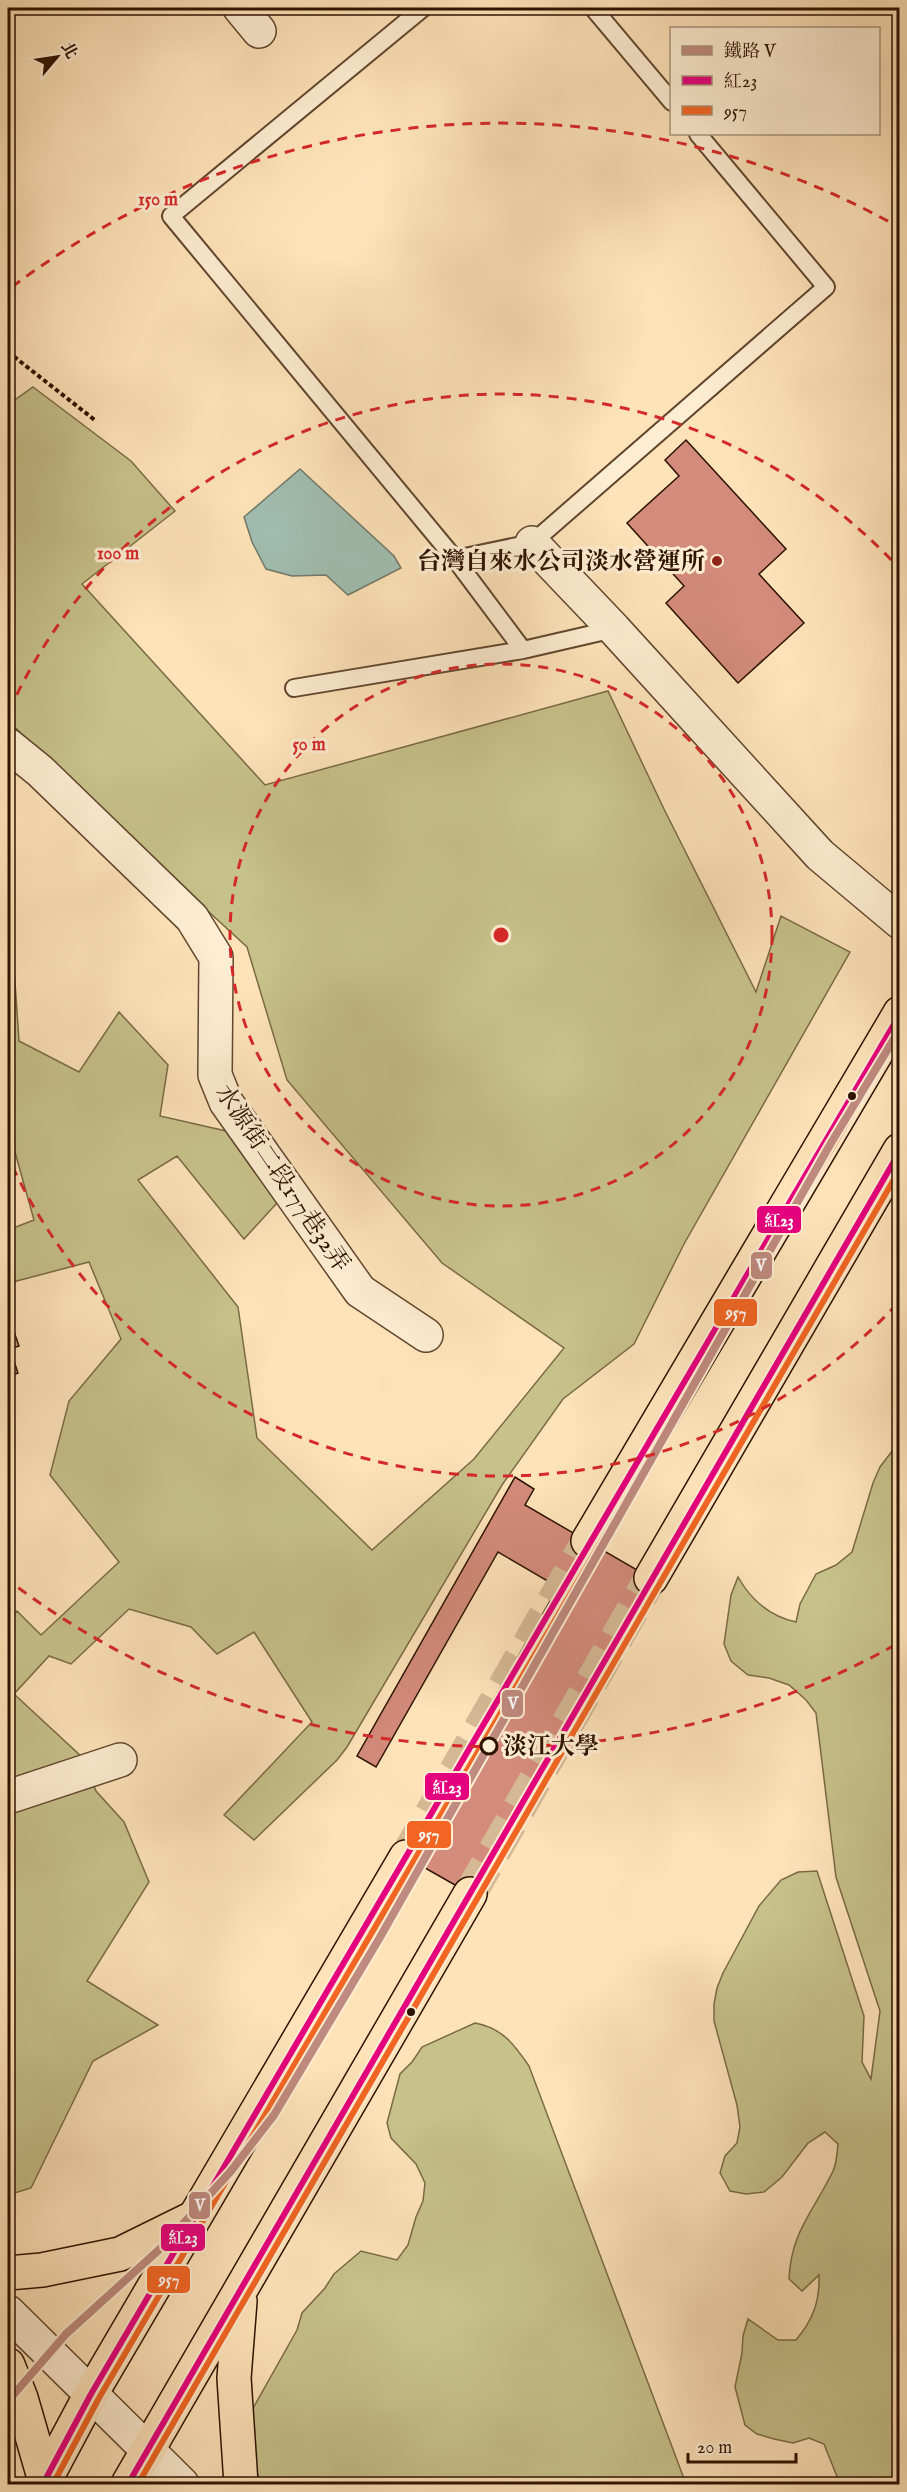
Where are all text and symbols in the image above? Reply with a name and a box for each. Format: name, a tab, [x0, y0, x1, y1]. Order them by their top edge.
north arrow	[27, 27, 87, 87]
legend	[670, 27, 880, 135]
text: 北	[56, 39, 81, 63]
text: 鐵路 V	[724, 41, 777, 64]
text: 紅23	[724, 71, 757, 94]
text: 957	[723, 101, 747, 124]
text: 150 m	[138, 189, 178, 212]
text: 100 m	[97, 543, 139, 566]
place label: 台灣自來水公司淡水營運所	[417, 547, 705, 578]
marker: 台灣自來水公司淡水營運所	[710, 554, 724, 568]
text: 50 m	[292, 734, 326, 757]
centre of rings	[491, 925, 511, 945]
street label: 水源街二段177巷32弄	[207, 1079, 356, 1279]
unlabelled marker	[846, 1090, 858, 1102]
line badge: 紅23	[756, 1205, 802, 1234]
text: 紅23	[764, 1212, 794, 1232]
line badge: V	[750, 1251, 773, 1280]
text: V	[755, 1257, 768, 1277]
line badge: 957	[713, 1298, 758, 1327]
text: 957	[725, 1304, 746, 1324]
line badge: V	[501, 1689, 524, 1718]
text: V	[507, 1695, 520, 1715]
place label: 淡江大學	[503, 1732, 599, 1763]
marker: 淡江大學	[480, 1737, 498, 1755]
line badge: 紅23	[424, 1772, 470, 1801]
text: 紅23	[432, 1779, 462, 1799]
line badge: 957	[406, 1820, 452, 1849]
text: 957	[418, 1826, 439, 1846]
unlabelled marker	[405, 2006, 417, 2018]
line badge: V	[188, 2191, 211, 2220]
text: V	[194, 2197, 207, 2217]
line badge: 紅23	[160, 2223, 206, 2252]
text: 紅23	[168, 2229, 198, 2249]
line badge: 957	[146, 2265, 191, 2294]
text: 957	[158, 2271, 179, 2291]
scale bar	[688, 2426, 796, 2464]
text: 20 m	[697, 2437, 732, 2460]

